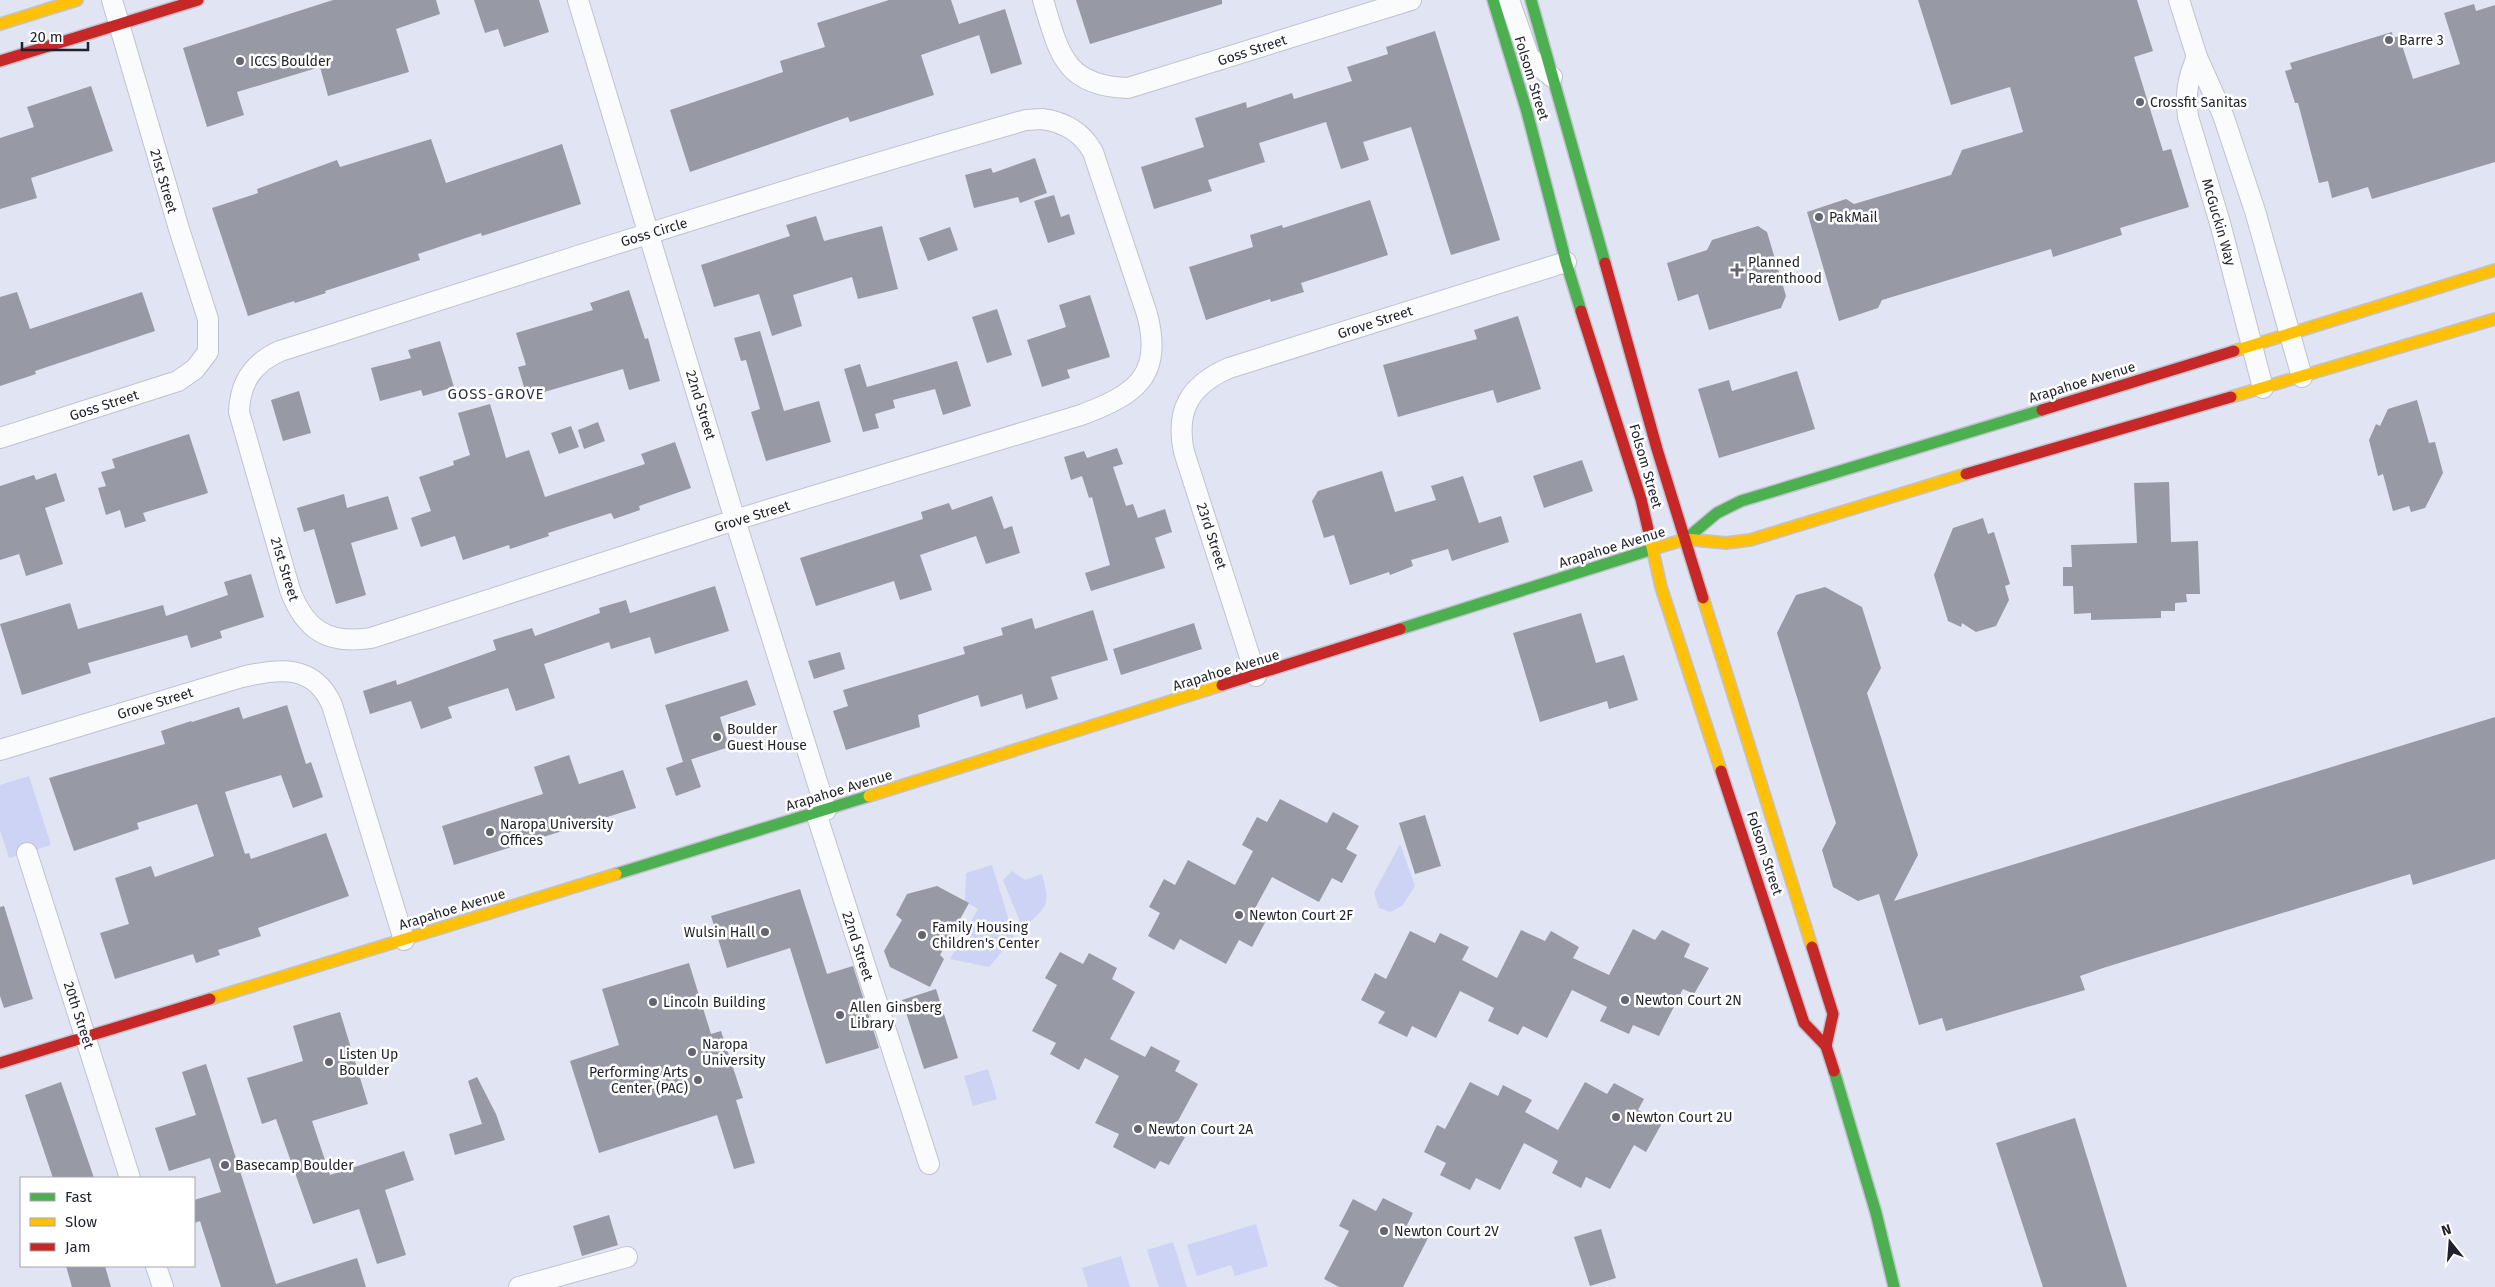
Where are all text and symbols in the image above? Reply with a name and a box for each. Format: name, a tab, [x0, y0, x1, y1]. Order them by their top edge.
scale bar	[22, 20, 89, 52]
text: 20 m	[30, 28, 63, 46]
street label: Goss Street	[1215, 31, 1290, 70]
place label: Barre 3	[2399, 32, 2444, 49]
street label: Folsom Street	[1511, 34, 1553, 123]
marker: Barre 3	[2383, 34, 2395, 46]
place label: ICCS Boulder	[250, 53, 332, 70]
marker: ICCS Boulder	[234, 55, 246, 67]
place label: Crossfit Sanitas	[2150, 94, 2247, 111]
marker: Crossfit Sanitas	[2134, 96, 2146, 108]
street label: 21st Street	[146, 147, 181, 216]
street label: McGuckin Way	[2198, 177, 2239, 268]
place label: PakMail	[1829, 209, 1878, 226]
marker: PakMail	[1813, 211, 1825, 223]
street label: Goss Circle	[619, 214, 690, 251]
place label: Planned Parenthood	[1748, 254, 1822, 287]
marker: Planned Parenthood	[1730, 263, 1744, 277]
street label: Grove Street	[1335, 302, 1416, 343]
street label: Arapahoe Avenue	[2027, 358, 2137, 407]
street label: 22nd Street	[682, 368, 719, 443]
district label: GOSS-GROVE	[447, 385, 545, 403]
street label: Goss Street	[67, 386, 142, 425]
street label: Folsom Street	[1625, 422, 1666, 511]
street label: Grove Street	[712, 497, 793, 536]
street label: 23rd Street	[1193, 501, 1231, 572]
street label: Arapahoe Avenue	[1557, 523, 1667, 572]
street label: 21st Street	[267, 535, 303, 604]
street label: Arapahoe Avenue	[1171, 646, 1281, 695]
street label: Grove Street	[115, 684, 196, 723]
place label: Boulder Guest House	[727, 721, 807, 754]
marker: Boulder Guest House	[711, 731, 723, 743]
street label: Arapahoe Avenue	[784, 766, 894, 815]
street label: Folsom Street	[1743, 809, 1786, 898]
place label: Naropa University Offices	[500, 816, 613, 849]
marker: Naropa University Offices	[484, 826, 496, 838]
street label: Arapahoe Avenue	[397, 885, 507, 934]
place label: Newton Court 2F	[1249, 907, 1353, 924]
street label: 22nd Street	[838, 909, 877, 984]
marker: Newton Court 2F	[1233, 909, 1245, 921]
place label: Family Housing Children's Center	[932, 919, 1040, 952]
place label: Wulsin Hall	[684, 924, 755, 941]
marker: Wulsin Hall	[759, 926, 771, 938]
marker: Family Housing Children's Center	[916, 929, 928, 941]
street label: 20th Street	[60, 979, 98, 1052]
place label: Newton Court 2N	[1635, 992, 1742, 1009]
place label: Lincoln Building	[663, 994, 766, 1011]
marker: Newton Court 2N	[1619, 994, 1631, 1006]
marker: Lincoln Building	[647, 996, 659, 1008]
place label: Allen Ginsberg Library	[850, 999, 942, 1032]
marker: Allen Ginsberg Library	[834, 1009, 846, 1021]
place label: Naropa University	[702, 1036, 766, 1069]
place label: Listen Up Boulder	[339, 1046, 398, 1079]
marker: Naropa University	[686, 1046, 698, 1058]
marker: Listen Up Boulder	[323, 1056, 335, 1068]
place label: Performing Arts Center (PAC)	[589, 1064, 688, 1097]
marker: Performing Arts Center (PAC)	[692, 1074, 704, 1086]
place label: Newton Court 2U	[1626, 1109, 1732, 1126]
marker: Newton Court 2U	[1610, 1111, 1622, 1123]
place label: Newton Court 2A	[1148, 1121, 1253, 1138]
marker: Newton Court 2A	[1132, 1123, 1144, 1135]
place label: Basecamp Boulder	[235, 1157, 354, 1174]
marker: Basecamp Boulder	[219, 1159, 231, 1171]
legend	[20, 1177, 195, 1267]
text: Fast	[65, 1188, 92, 1206]
text: Slow	[65, 1213, 97, 1231]
north arrow	[2425, 1217, 2475, 1267]
text: N	[2439, 1221, 2453, 1240]
place label: Newton Court 2V	[1394, 1223, 1499, 1240]
marker: Newton Court 2V	[1378, 1225, 1390, 1237]
text: Jam	[65, 1238, 91, 1256]

